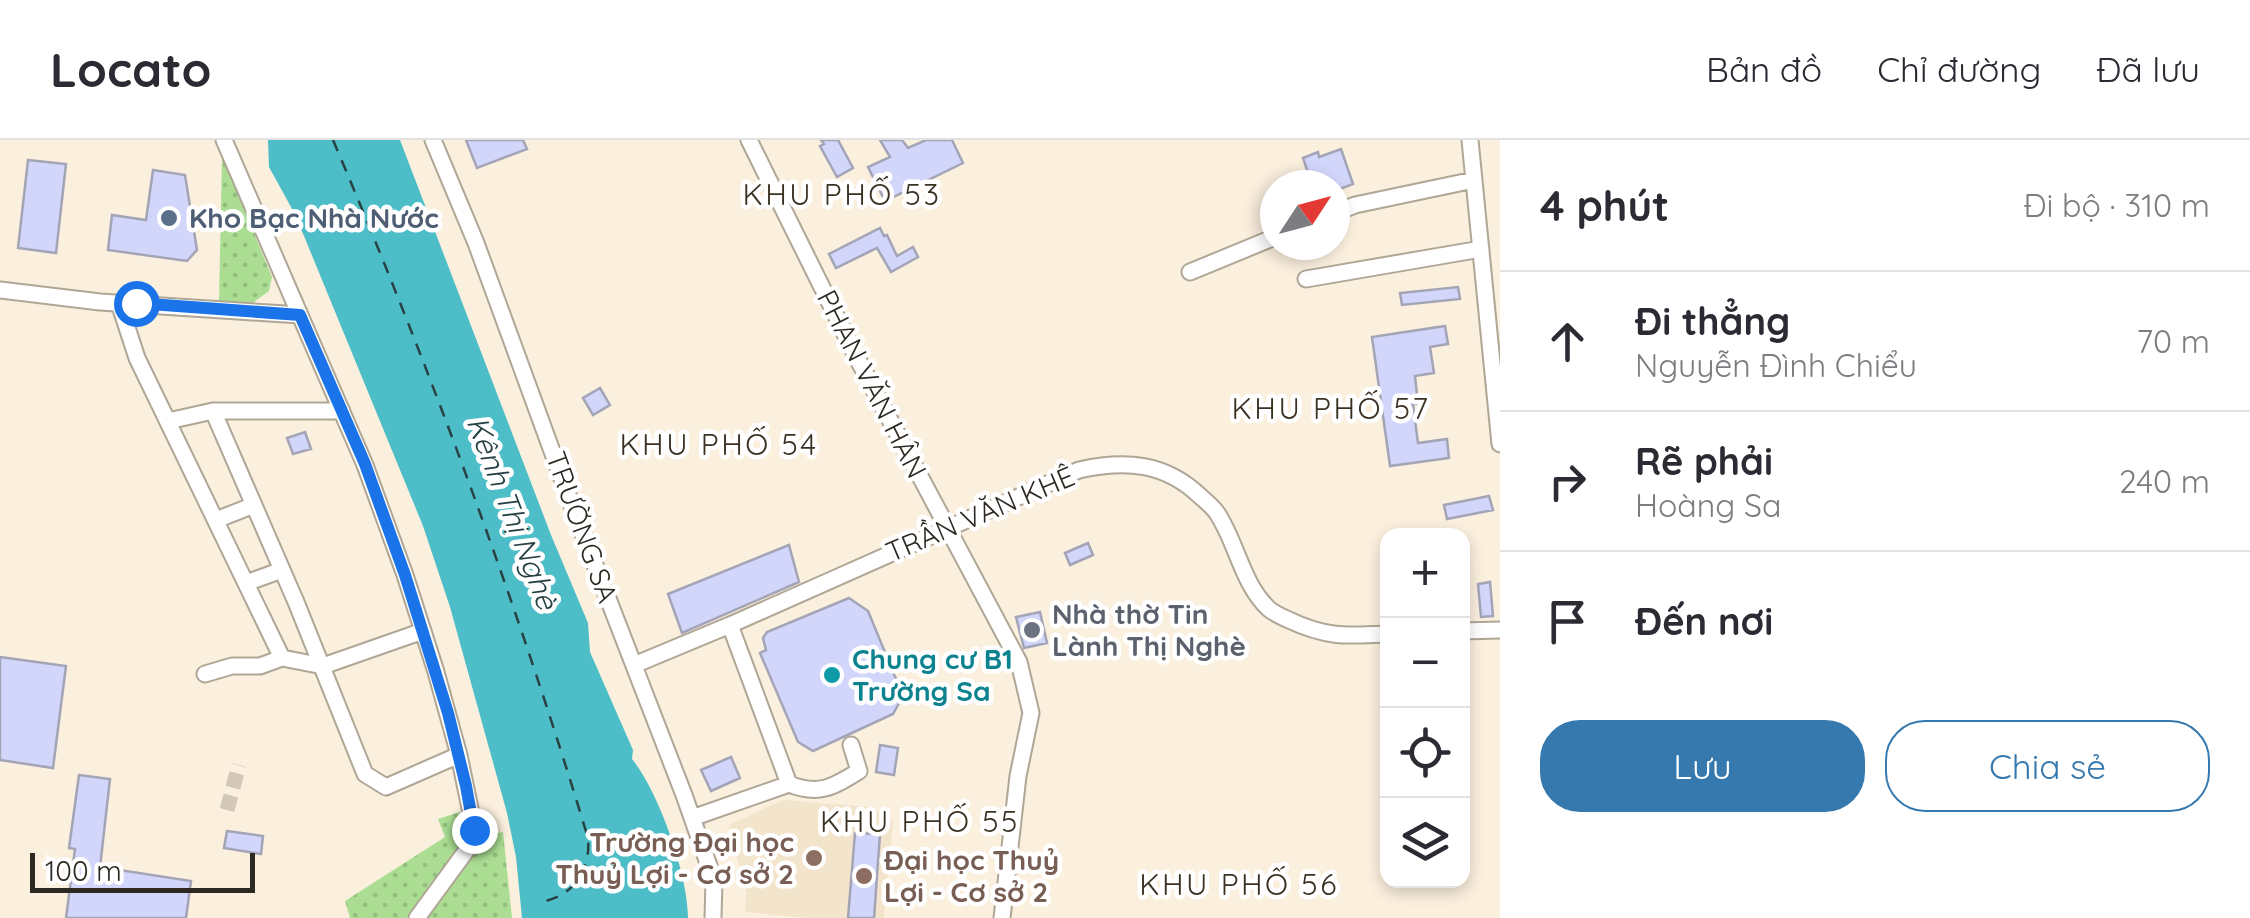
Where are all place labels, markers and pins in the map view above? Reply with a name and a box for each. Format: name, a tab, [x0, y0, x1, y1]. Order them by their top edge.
place label: Kho Bạc Nhà Nước	[189, 200, 439, 235]
marker: Kho Bạc Nhà Nước	[158, 207, 180, 229]
place label: Nhà thờ Tin Lành Thị Nghè	[1052, 596, 1246, 663]
marker: Nhà thờ Tin Lành Thị Nghè	[1021, 619, 1043, 641]
place label: Chung cư B1 Trường Sa	[852, 641, 1013, 708]
marker: Chung cư B1 Trường Sa	[821, 664, 843, 686]
place label: Trường Đại học Thuỷ Lợi - Cơ sở 2	[555, 824, 794, 891]
place label: Đại học Thuỷ Lợi - Cơ sở 2	[883, 842, 1059, 909]
marker: Trường Đại học Thuỷ Lợi - Cơ sở 2	[803, 847, 825, 869]
marker: Đại học Thuỷ Lợi - Cơ sở 2	[853, 865, 875, 887]

